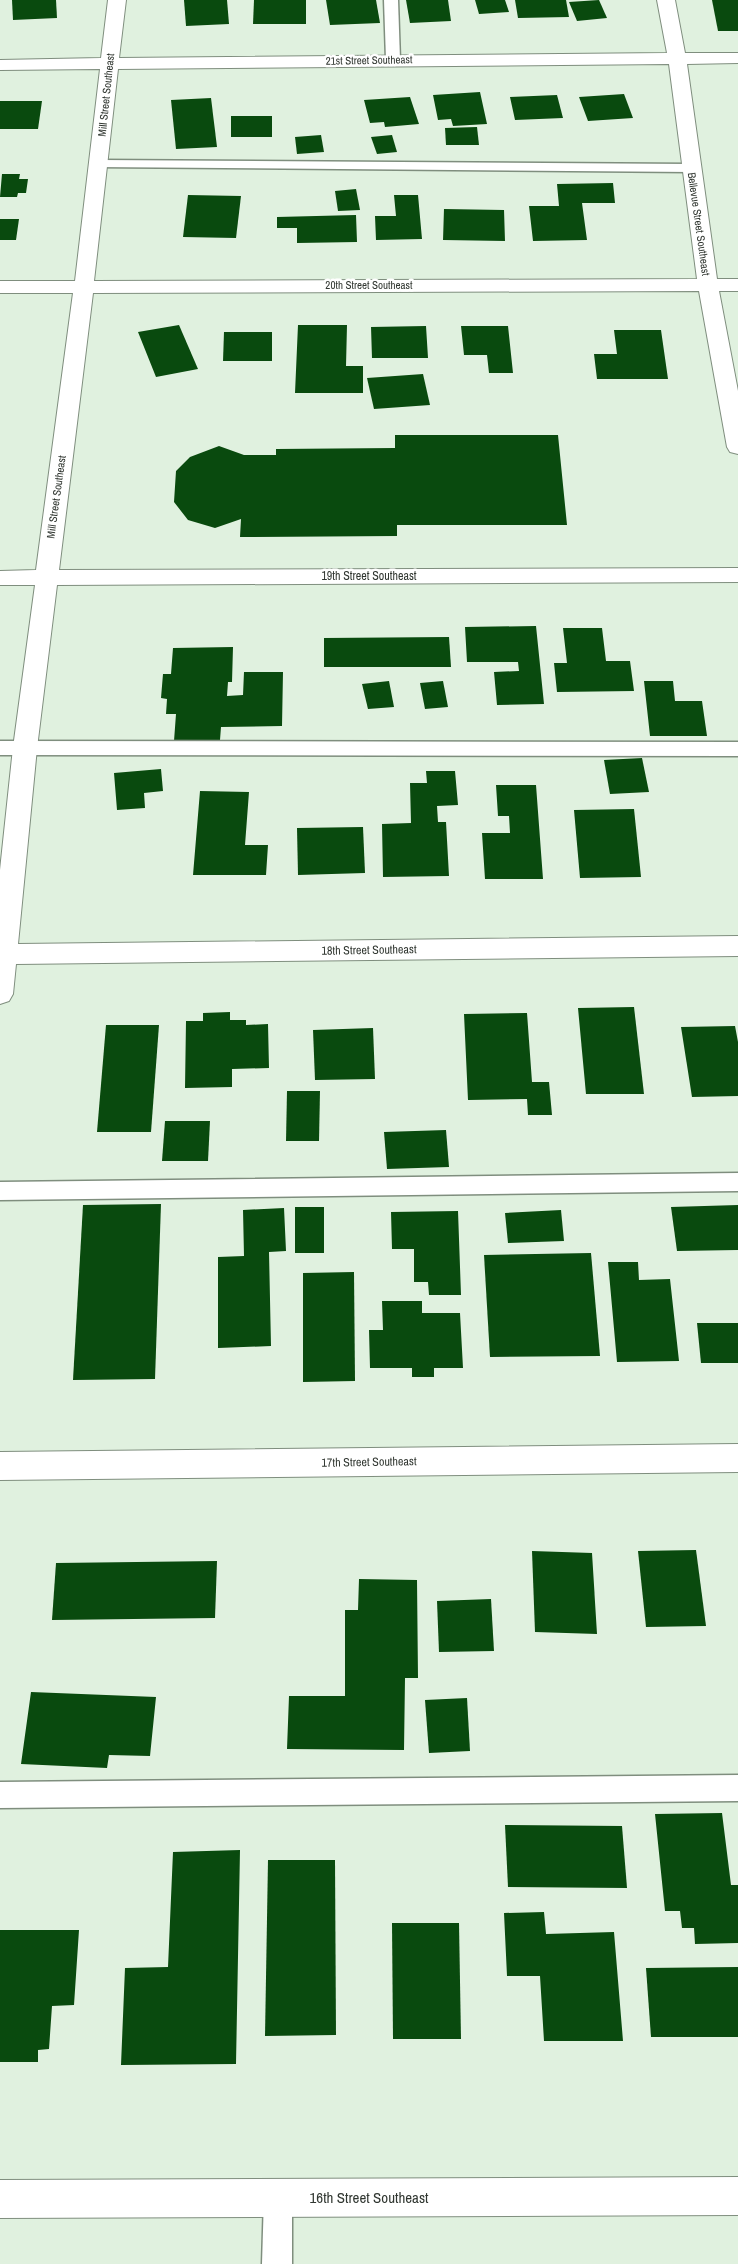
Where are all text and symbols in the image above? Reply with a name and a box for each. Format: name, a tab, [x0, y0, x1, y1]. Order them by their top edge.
street label: Mill Street Southeast	[95, 52, 117, 137]
street label: 21st Street Southeast	[326, 52, 413, 68]
street label: Bellevue Street Southeast	[685, 171, 713, 277]
street label: 20th Street Southeast	[325, 278, 413, 292]
street label: Mill Street Southeast	[43, 454, 69, 539]
street label: 19th Street Southeast	[321, 568, 417, 584]
street label: 18th Street Southeast	[321, 941, 417, 959]
street label: 17th Street Southeast	[321, 1453, 417, 1471]
street label: 16th Street Southeast	[310, 2187, 429, 2208]

